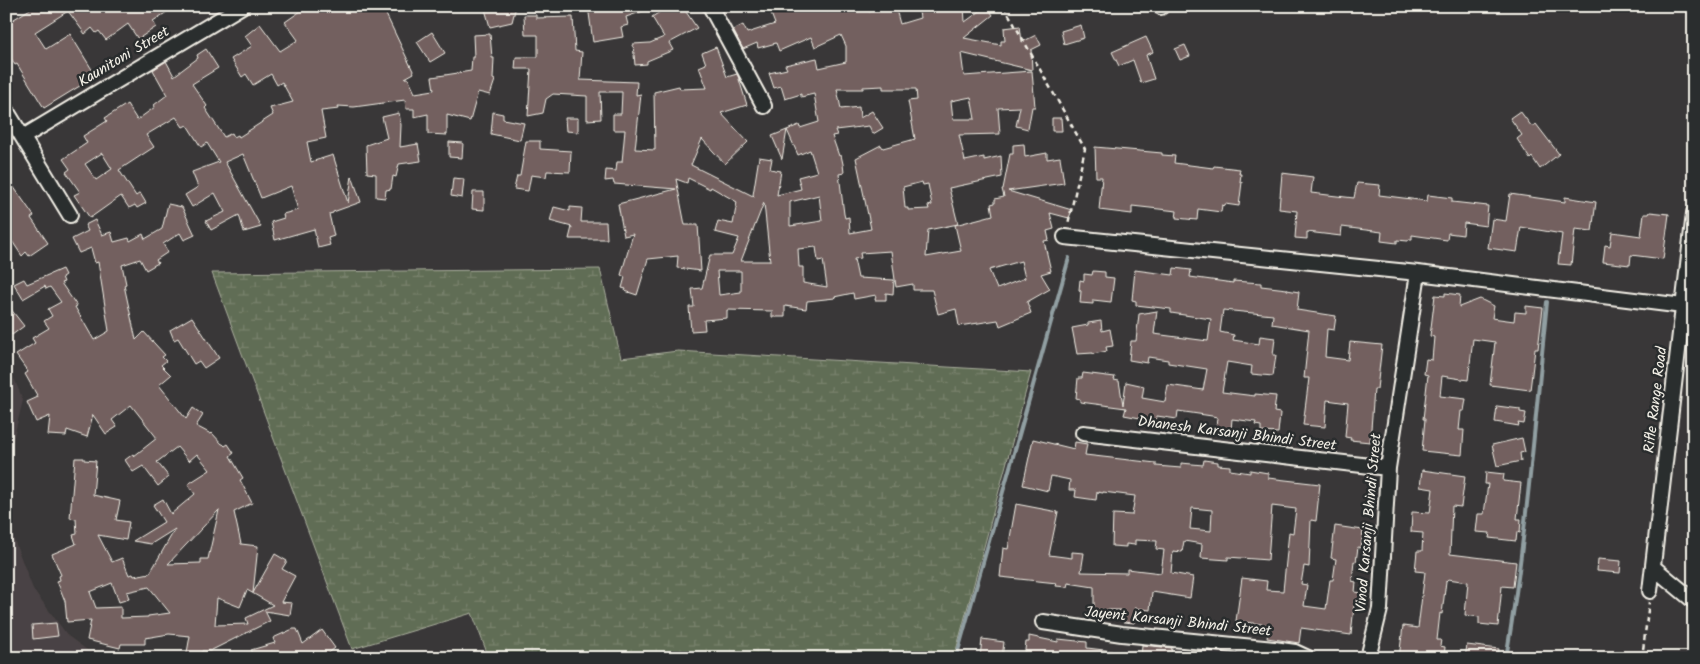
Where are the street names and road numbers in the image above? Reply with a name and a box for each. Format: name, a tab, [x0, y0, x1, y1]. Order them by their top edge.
street label: Kaunitoni Street	[74, 20, 174, 94]
street label: Rifle Range Road	[1638, 345, 1674, 455]
street label: Dhanesh Karsanji Bhindi Street	[1136, 410, 1338, 458]
street label: Vinod Karsanji Bhindi Street	[1349, 432, 1389, 614]
street label: Jayent Karsanji Bhindi Street	[1083, 600, 1273, 644]

